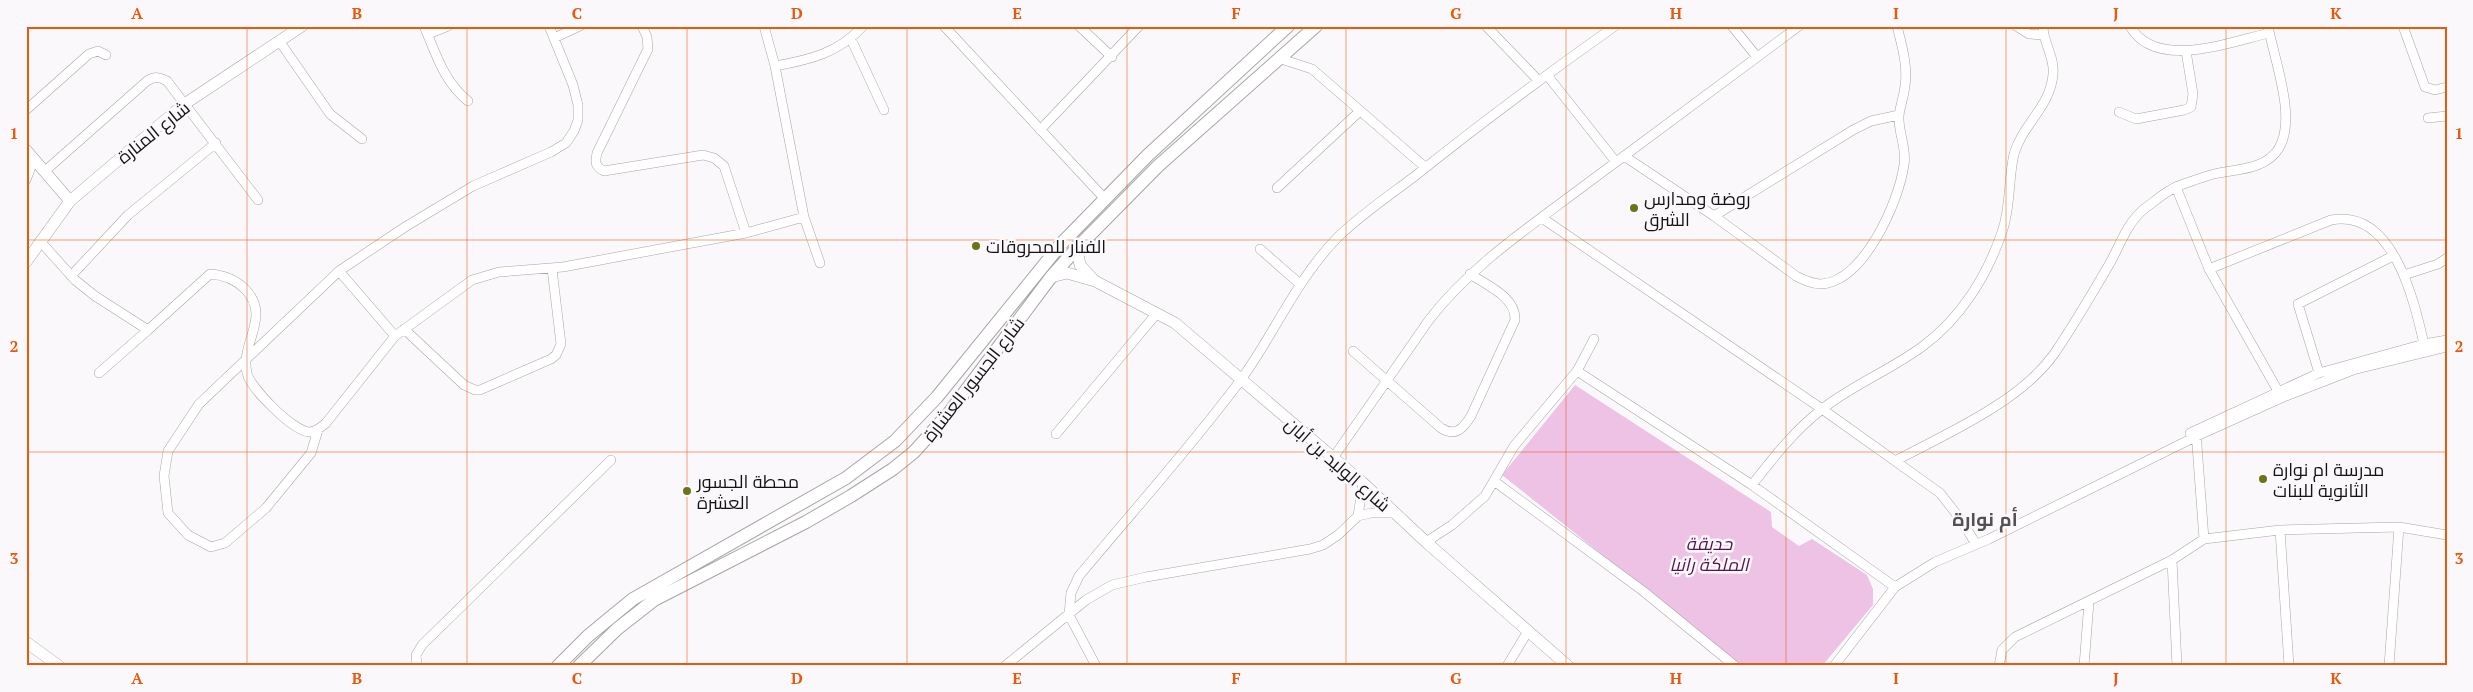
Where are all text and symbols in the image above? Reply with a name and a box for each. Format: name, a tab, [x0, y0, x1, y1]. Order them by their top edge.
text: A	[131, 2, 143, 24]
text: B	[352, 2, 362, 24]
text: C	[572, 2, 582, 24]
text: D	[791, 2, 803, 24]
text: E	[1012, 2, 1022, 24]
text: F	[1231, 2, 1241, 24]
text: G	[1450, 2, 1462, 24]
text: H	[1670, 2, 1682, 24]
text: I	[1893, 2, 1899, 24]
text: J	[2113, 2, 2119, 24]
text: K	[2330, 2, 2342, 24]
street label: شارع المنارة	[112, 95, 195, 169]
text: 1	[9, 122, 19, 144]
text: 1	[2454, 122, 2464, 144]
place label: روضة ومدارس الشرق	[1644, 186, 1750, 232]
marker: روضة ومدارس الشرق	[1628, 202, 1640, 214]
place label: الفنار للمحروقات	[986, 234, 1106, 258]
marker: الفنار للمحروقات	[970, 240, 982, 252]
street label: شارع الجسور العشارة	[917, 312, 1030, 447]
text: 2	[9, 335, 19, 357]
text: 2	[2454, 335, 2464, 357]
street label: شارع الوليد بن أبان	[1280, 412, 1396, 517]
place label: مدرسة ام نوارة الثانوية للبنات	[2273, 457, 2384, 502]
place label: محطة الجسور العشرة	[696, 469, 799, 514]
marker: مدرسة ام نوارة الثانوية للبنات	[2257, 473, 2269, 485]
marker: محطة الجسور العشرة	[681, 485, 693, 497]
district label: أم نوارة	[1952, 506, 2018, 533]
park label: حديقة الملكة رانيا	[1669, 531, 1751, 576]
text: 3	[9, 547, 19, 569]
text: 3	[2454, 547, 2464, 569]
text: A	[131, 667, 143, 689]
text: B	[352, 667, 362, 689]
text: C	[572, 667, 582, 689]
text: D	[791, 667, 803, 689]
text: E	[1012, 667, 1022, 689]
text: F	[1231, 667, 1241, 689]
text: G	[1450, 667, 1462, 689]
text: H	[1670, 667, 1682, 689]
text: I	[1893, 667, 1899, 689]
text: J	[2113, 667, 2119, 689]
text: K	[2330, 667, 2342, 689]

